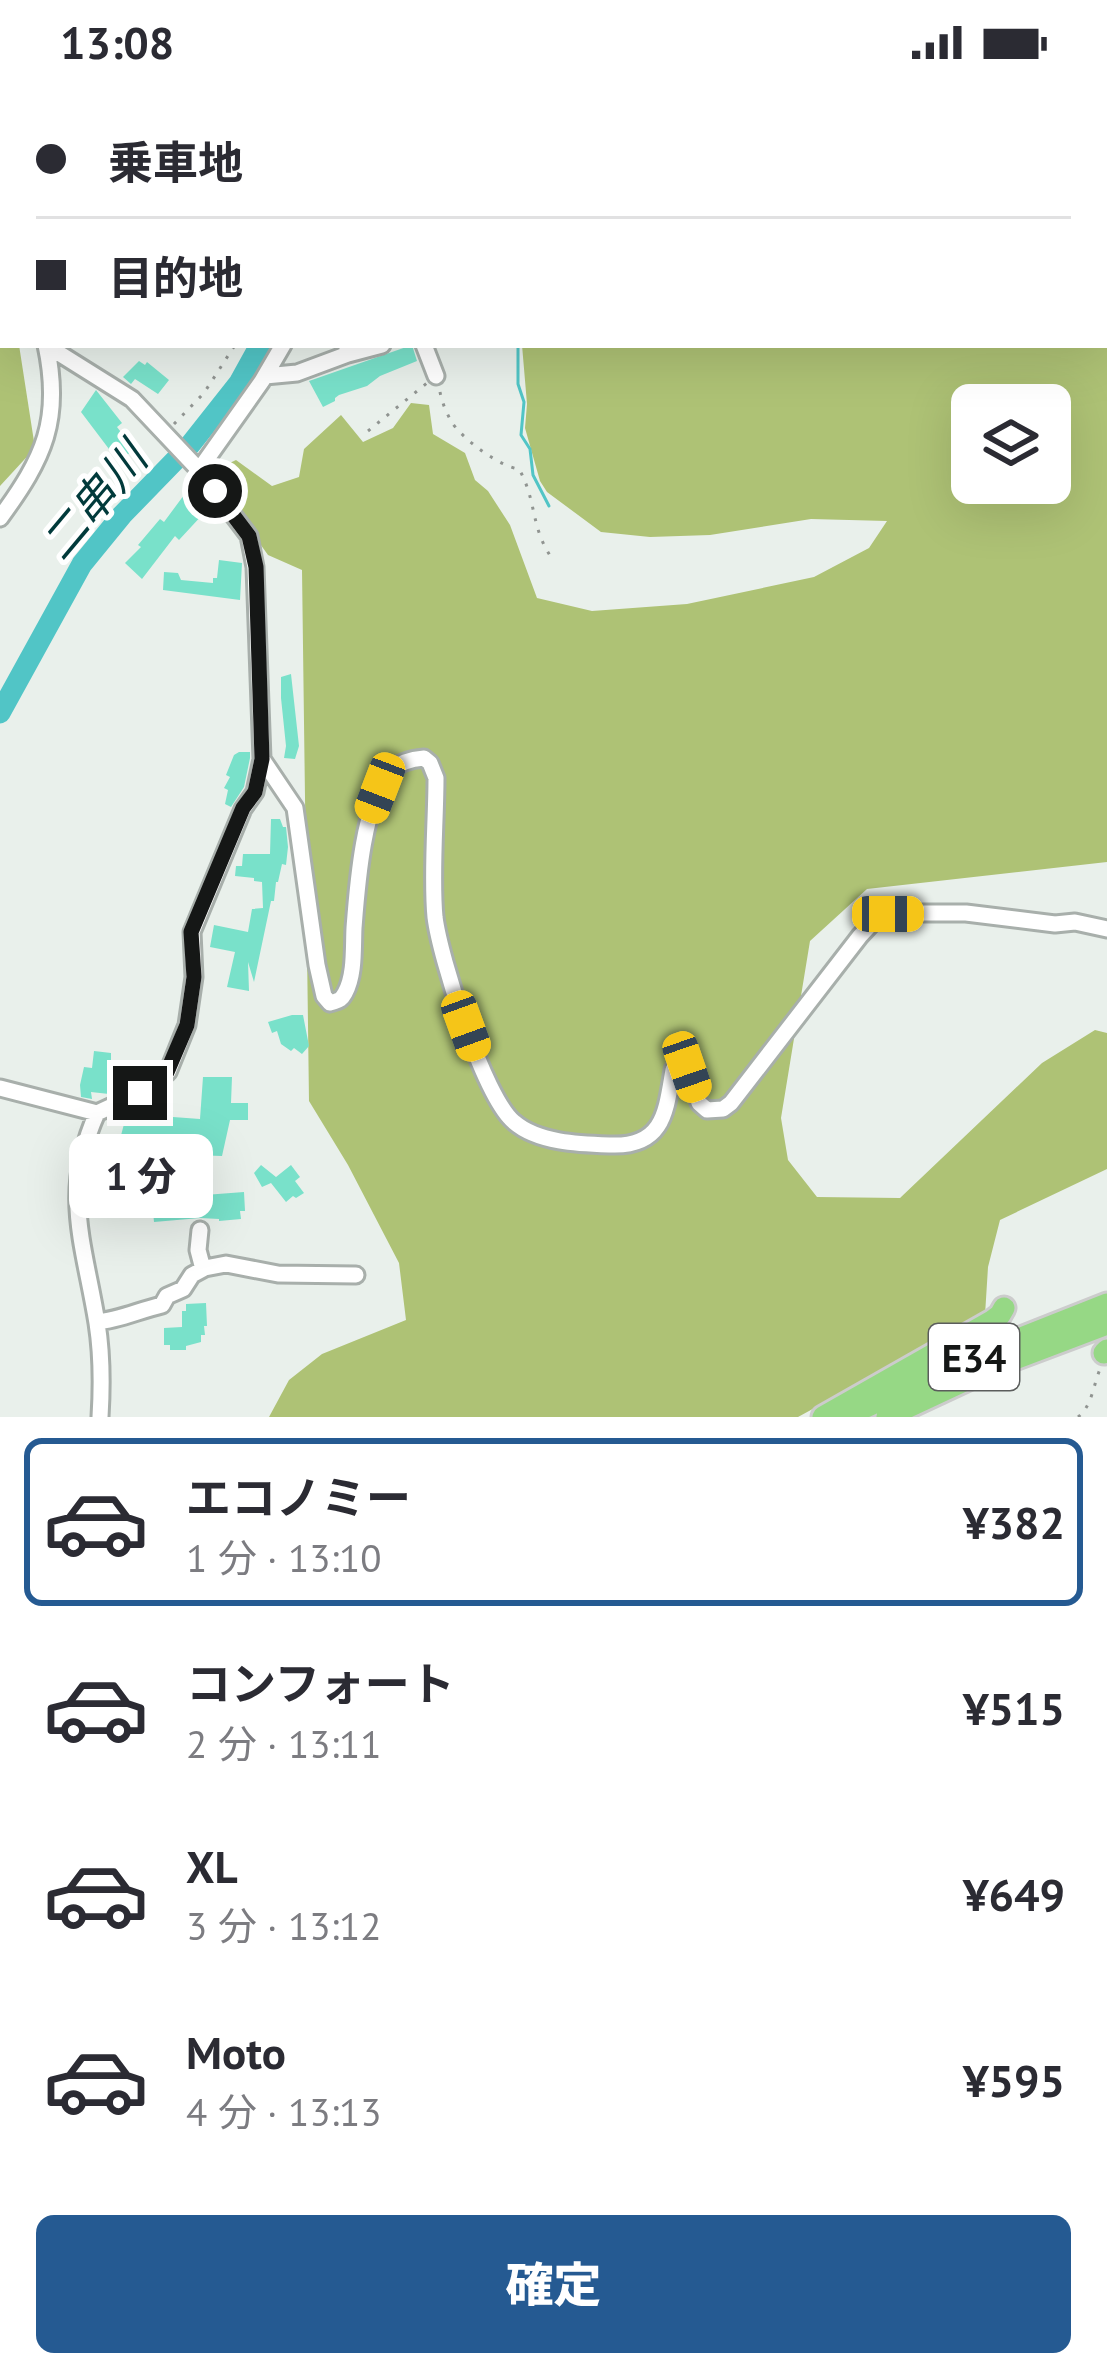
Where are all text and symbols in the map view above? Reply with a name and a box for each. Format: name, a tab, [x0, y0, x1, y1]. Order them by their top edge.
text: 13:08	[60, 13, 174, 71]
text: 乗車地	[108, 133, 243, 191]
text: 目的地	[108, 248, 243, 306]
map controls	[951, 384, 1071, 504]
button: layers	[951, 384, 1071, 504]
water label: 二串川	[27, 427, 161, 570]
route start	[188, 464, 242, 518]
car	[350, 748, 410, 828]
car	[852, 896, 924, 932]
car	[437, 986, 495, 1066]
car	[658, 1027, 716, 1107]
route end	[113, 1066, 167, 1120]
callout: 1 分	[68, 1135, 212, 1219]
text: 1 分	[106, 1150, 176, 1201]
road number: E34	[929, 1324, 1019, 1390]
icon: car	[42, 1468, 150, 1576]
text: エコノミー	[186, 1468, 411, 1526]
text: ¥382	[963, 1493, 1065, 1551]
text: 1 分 · 13:10	[186, 1532, 381, 1583]
icon: car	[42, 1654, 150, 1762]
text: コンフォート	[186, 1654, 455, 1712]
text: ¥515	[963, 1679, 1065, 1737]
text: 2 分 · 13:11	[186, 1718, 381, 1769]
text: XL	[186, 1837, 238, 1895]
icon: car	[42, 1840, 150, 1948]
text: ¥649	[963, 1865, 1065, 1923]
text: 3 分 · 13:12	[186, 1900, 381, 1951]
text: Moto	[186, 2023, 286, 2081]
icon: car	[42, 2026, 150, 2134]
text: ¥595	[963, 2051, 1065, 2109]
text: 4 分 · 13:13	[186, 2086, 381, 2137]
button: 確定	[36, 2215, 1071, 2353]

